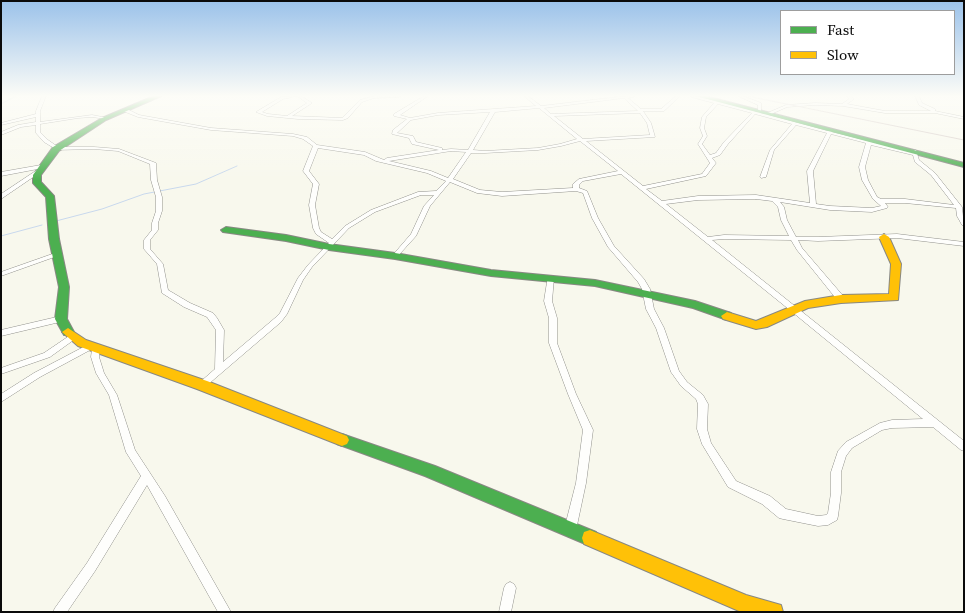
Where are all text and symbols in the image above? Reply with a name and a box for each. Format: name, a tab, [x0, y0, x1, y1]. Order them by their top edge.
legend	[780, 10, 955, 75]
text: Fast	[827, 19, 854, 40]
text: Slow	[827, 44, 859, 65]

